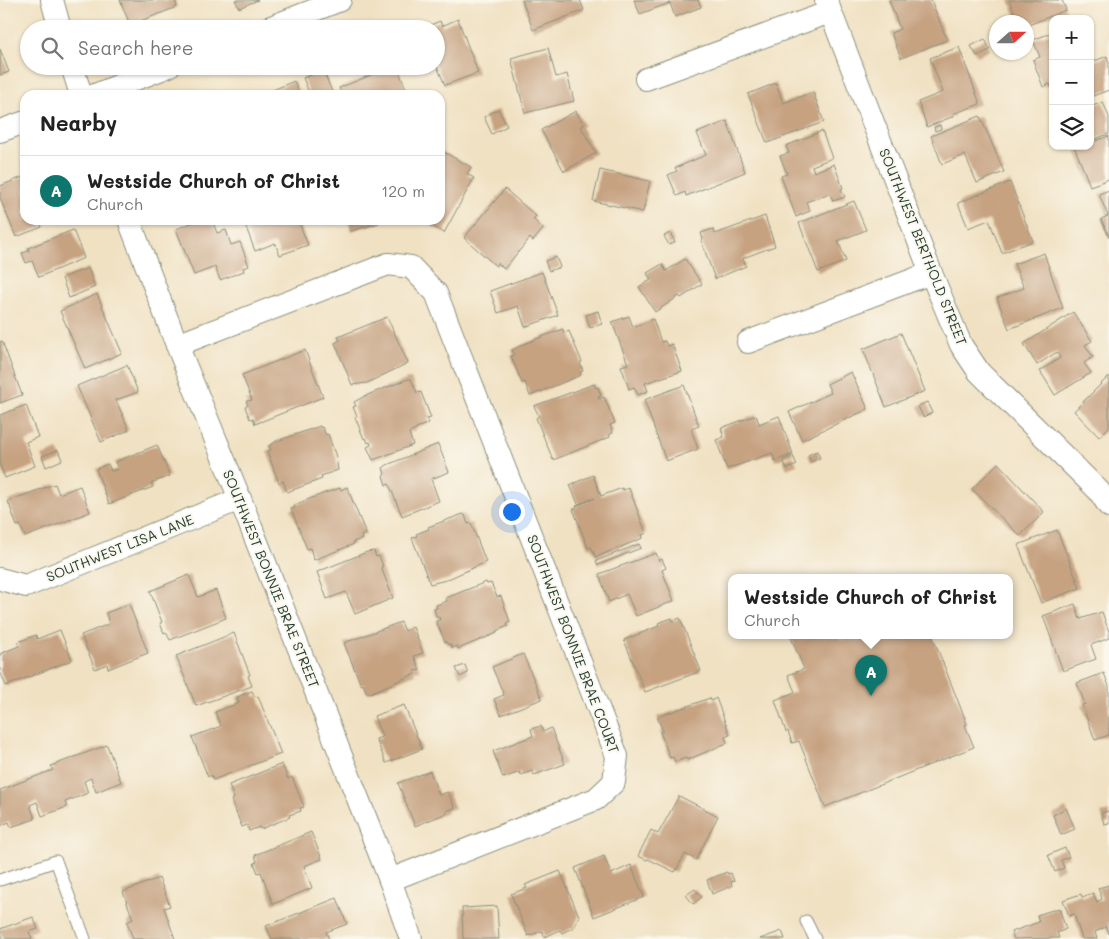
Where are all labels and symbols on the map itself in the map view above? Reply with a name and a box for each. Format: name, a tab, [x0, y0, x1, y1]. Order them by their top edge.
north arrow	[989, 15, 1034, 60]
street label: SOUTHWEST BERTHOLD STREET	[875, 145, 972, 348]
street label: SOUTHWEST BONNIE BRAE STREET	[219, 467, 324, 691]
your location	[499, 499, 525, 525]
street label: SOUTHWEST LISA LANE	[43, 509, 196, 586]
street label: SOUTHWEST BONNIE BRAE COURT	[523, 532, 624, 756]
pin: A	[855, 655, 887, 696]

